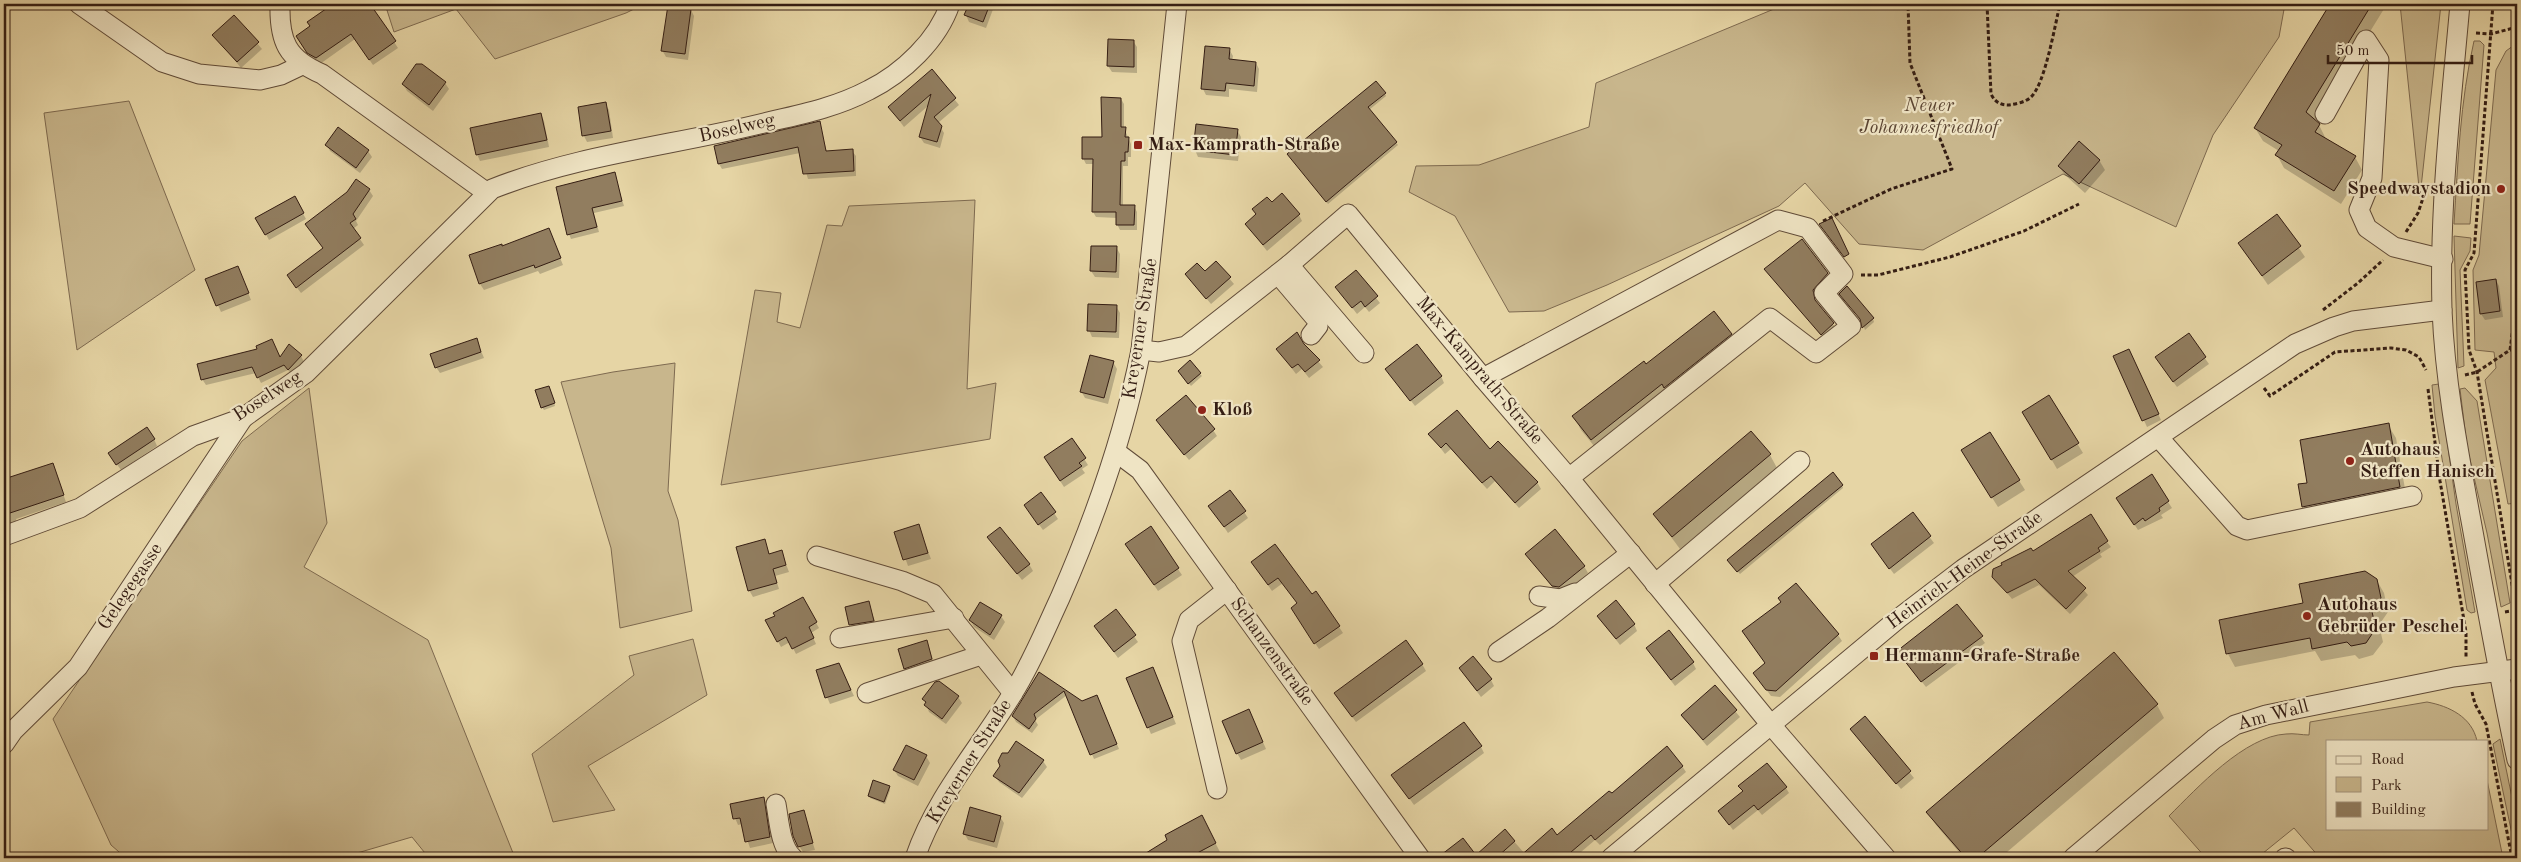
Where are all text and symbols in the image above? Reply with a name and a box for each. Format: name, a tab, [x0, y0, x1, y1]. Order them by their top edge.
scale bar	[2328, 32, 2472, 64]
text: 50 m	[2336, 44, 2370, 59]
park label: Neuer Johannesfriedhof	[1859, 97, 2002, 138]
street label: Boselweg	[697, 111, 778, 147]
place label: Max-Kamprath-Straße	[1148, 136, 1340, 155]
marker: Max-Kamprath-Straße	[1132, 139, 1144, 151]
place label: Speedwaystadion	[2347, 180, 2491, 199]
marker: Speedwaystadion	[2495, 183, 2507, 195]
street label: Kreyerner Straße	[1120, 257, 1162, 401]
street label: Max-Kamprath-Straße	[1412, 293, 1546, 449]
street label: Boselweg	[230, 368, 306, 426]
place label: Kloß	[1212, 401, 1253, 420]
marker: Kloß	[1196, 404, 1208, 416]
place label: Autohaus Steffen Hanisch	[2360, 441, 2495, 482]
marker: Autohaus Steffen Hanisch	[2344, 455, 2356, 467]
street label: Heinrich-Heine-Straße	[1884, 508, 2046, 634]
street label: Gelegegasse	[95, 540, 167, 634]
street label: Schanzenstraße	[1226, 595, 1316, 709]
place label: Autohaus Gebrüder Peschel	[2317, 596, 2465, 637]
marker: Autohaus Gebrüder Peschel	[2301, 610, 2313, 622]
place label: Hermann-Grafe-Straße	[1884, 647, 2080, 666]
marker: Hermann-Grafe-Straße	[1868, 650, 1880, 662]
street label: Kreyerner Straße	[924, 696, 1016, 828]
street label: Am Wall	[2235, 697, 2311, 735]
legend	[2326, 740, 2488, 830]
text: Road	[2371, 753, 2405, 768]
text: Park	[2371, 779, 2402, 794]
text: Building	[2371, 803, 2426, 818]

